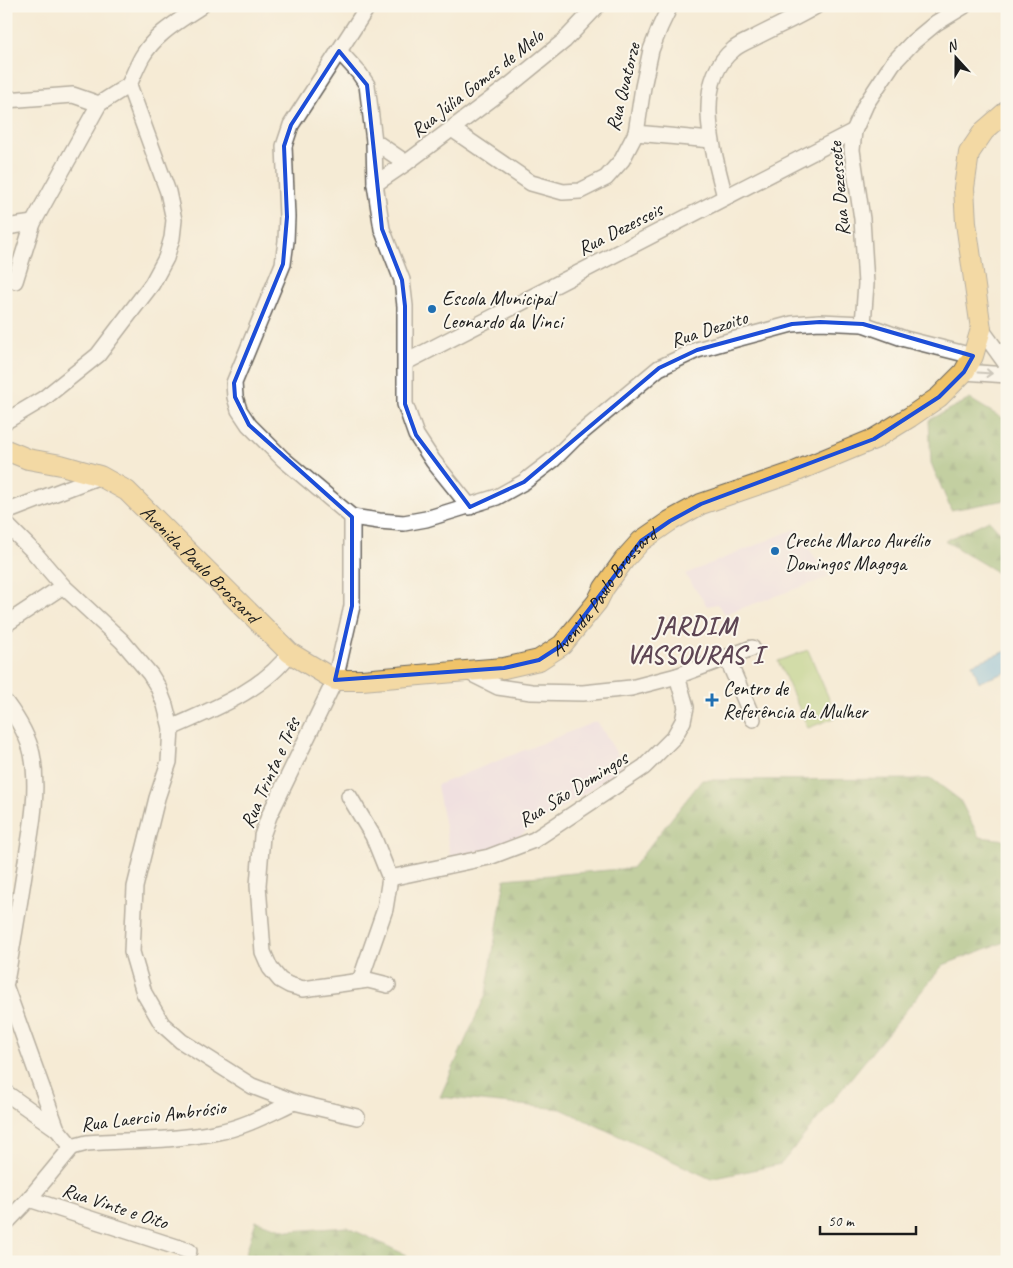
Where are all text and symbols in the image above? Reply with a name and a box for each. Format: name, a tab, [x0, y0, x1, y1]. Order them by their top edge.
street label: Rua Júlia Gomes de Melo	[406, 23, 549, 143]
north arrow	[930, 32, 980, 82]
text: N	[944, 36, 961, 56]
street label: Rua Quatorze	[600, 39, 646, 134]
street label: Rua Dezessete	[822, 139, 856, 237]
street label: Rua Dezesseis	[573, 196, 669, 261]
place label: Escola Municipal Leonardo da Vinci	[442, 286, 565, 334]
marker: Escola Municipal Leonardo da Vinci	[426, 303, 438, 315]
street label: Rua Dezoito	[667, 305, 751, 353]
one-way arrow	[977, 369, 993, 378]
street label: Avenida Paulo Brossard	[135, 499, 267, 631]
street label: Avenida Paulo Brossard	[546, 520, 664, 661]
place label: Creche Marco Aurélio Domingos Magoga	[785, 528, 932, 576]
marker: Creche Marco Aurélio Domingos Magoga	[769, 545, 781, 557]
district label: JARDIM VASSOURAS I	[626, 610, 768, 671]
place label: Centro de Referência da Mulher	[723, 676, 869, 724]
marker: Centro de Referência da Mulher	[705, 693, 719, 707]
street label: Rua Trinta e Três	[235, 712, 306, 832]
street label: Rua São Domingos	[514, 744, 634, 833]
street label: Rua Laercio Ambrósio	[79, 1095, 229, 1137]
street label: Rua Vinte e Oito	[59, 1177, 172, 1235]
scale bar	[820, 1203, 917, 1235]
text: 50 m	[828, 1212, 855, 1231]

